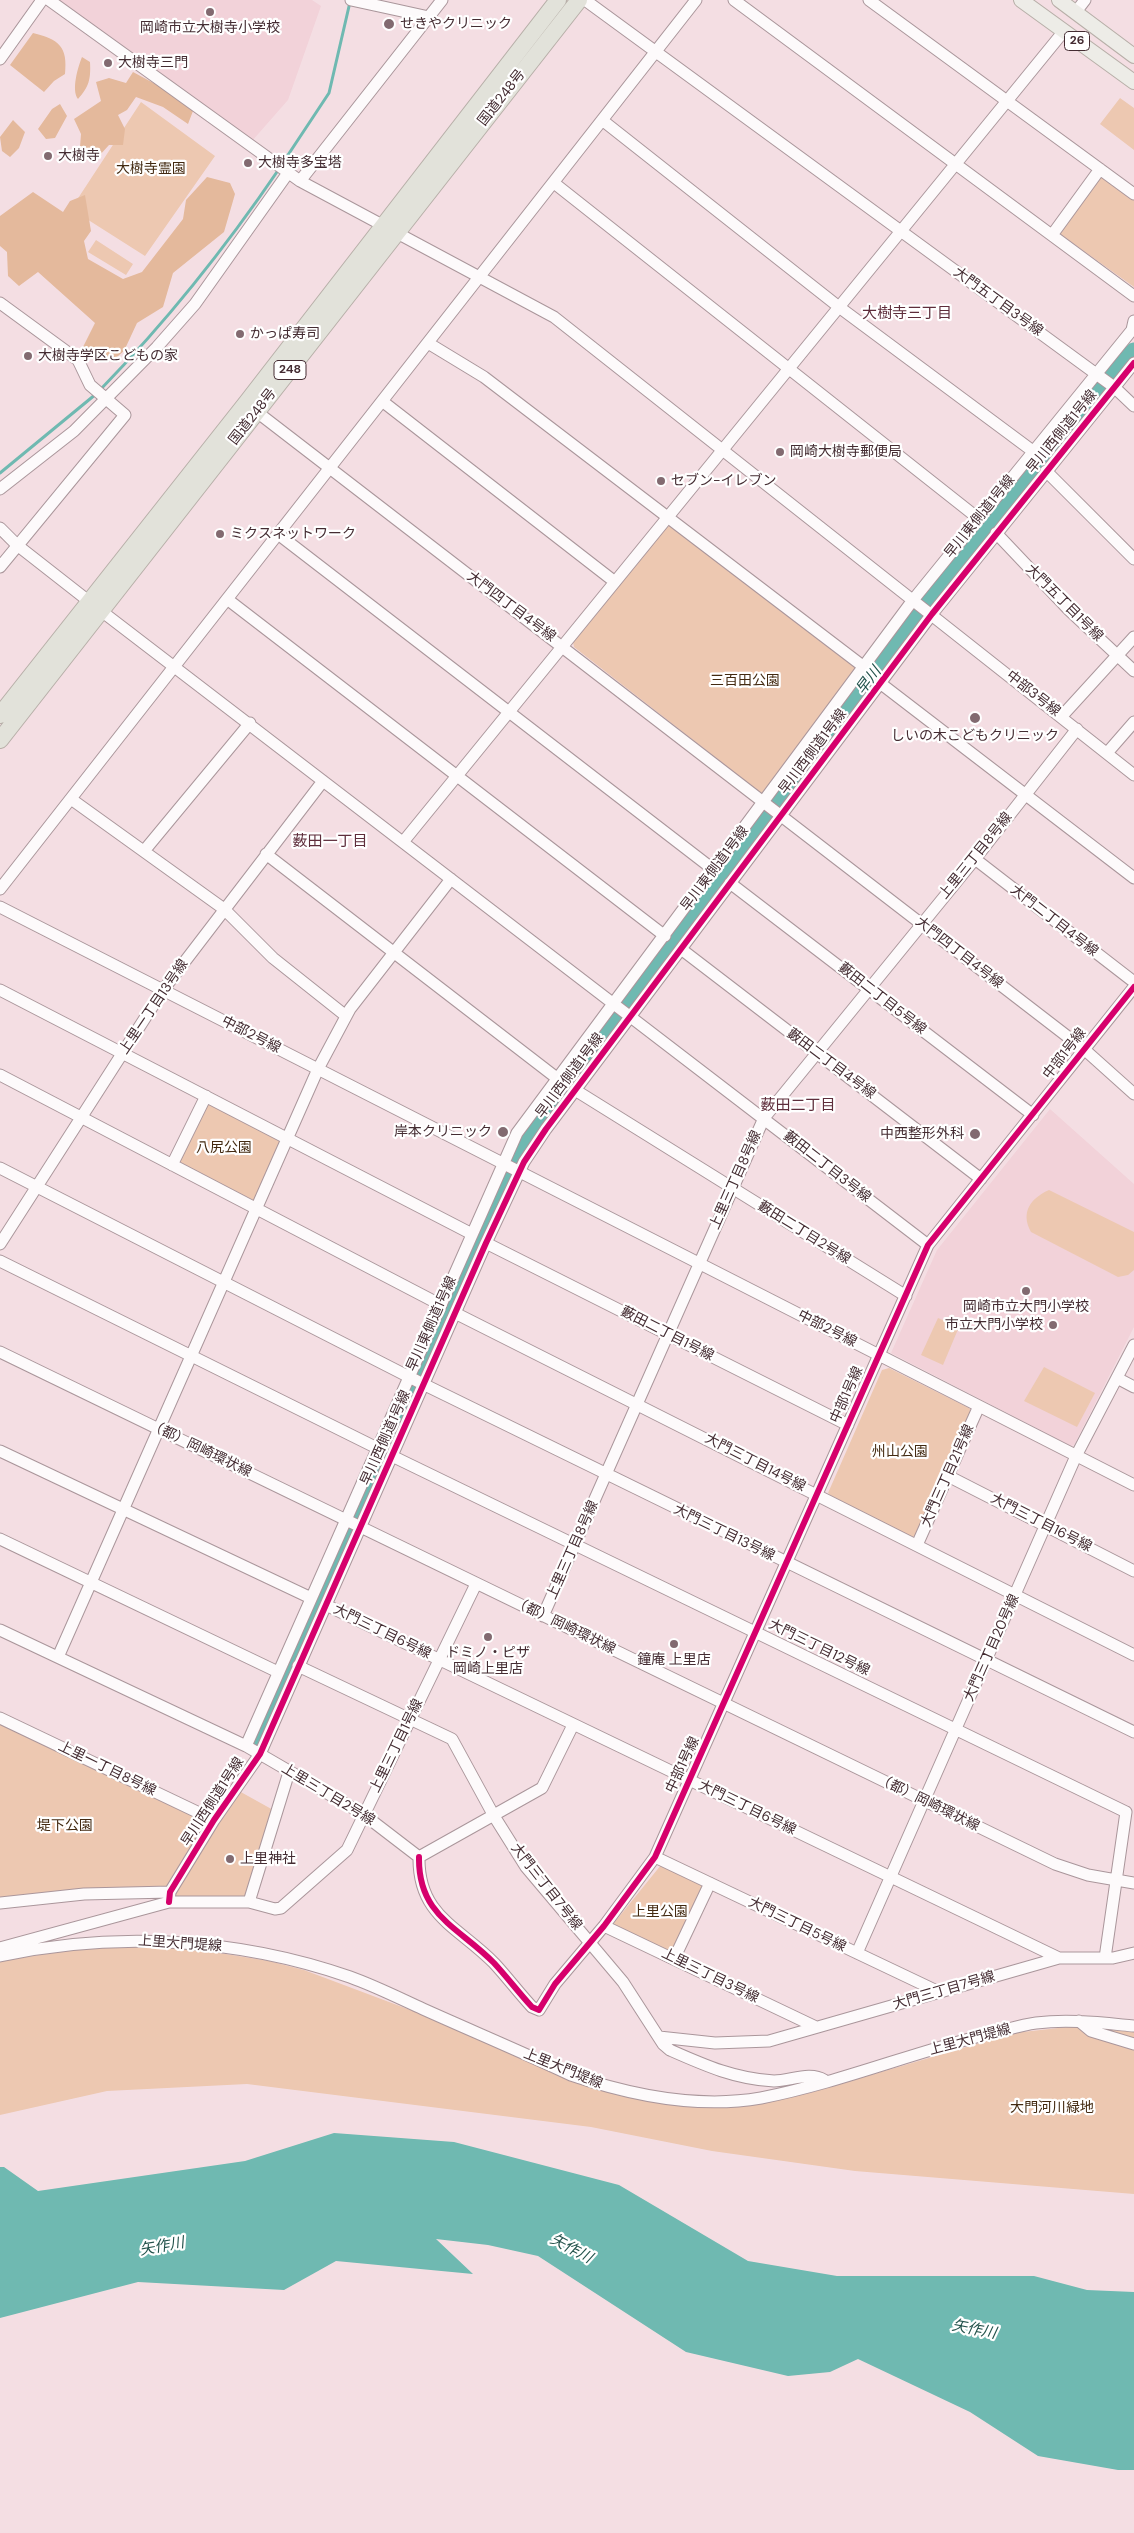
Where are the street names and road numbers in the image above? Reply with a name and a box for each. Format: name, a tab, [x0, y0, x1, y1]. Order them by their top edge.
road number: 26	[1064, 31, 1090, 50]
street label: 国道248号	[475, 66, 529, 130]
street label: 大門五丁目3号線	[950, 264, 1046, 340]
road number: 248	[274, 360, 306, 380]
street label: 国道248号	[226, 385, 280, 449]
street label: 早川西側道1号線	[1023, 387, 1101, 477]
street label: 早川東側道1号線	[941, 472, 1019, 562]
street label: 大門五丁目1号線	[1022, 561, 1106, 645]
street label: 大門四丁目4号線	[463, 568, 559, 646]
street label: 中部3号線	[1003, 668, 1063, 720]
street label: 早川西側道1号線	[775, 706, 851, 798]
street label: 上里三丁目8号線	[936, 809, 1016, 903]
street label: 早川東側道1号線	[677, 823, 753, 915]
street label: 大門二丁目4号線	[1007, 882, 1101, 960]
street label: 大門四丁目4号線	[912, 914, 1006, 992]
street label: 上里一丁目13号線	[116, 956, 192, 1058]
street label: 藪田二丁目5号線	[835, 960, 929, 1038]
street label: 中部2号線	[219, 1013, 283, 1057]
street label: 藪田二丁目4号線	[783, 1025, 879, 1103]
street label: 中部1号線	[1040, 1025, 1090, 1083]
street label: 早川西側道1号線	[532, 1030, 608, 1122]
street label: 上里三丁目8号線	[707, 1128, 765, 1232]
street label: 藪田二丁目3号線	[780, 1128, 874, 1206]
street label: 藪田二丁目2号線	[755, 1198, 853, 1268]
street label: 早川東側道1号線	[404, 1274, 460, 1374]
street label: 藪田二丁目1号線	[618, 1303, 716, 1365]
street label: 中部2号線	[795, 1307, 859, 1351]
street label: 中部1号線	[827, 1364, 867, 1426]
street label: 早川西側道1号線	[358, 1388, 414, 1488]
street label: （都）岡崎環状線	[146, 1417, 254, 1481]
street label: 大門三丁目21号線	[918, 1422, 978, 1530]
street label: 大門三丁目14号線	[702, 1430, 808, 1496]
street label: 大門三丁目16号線	[988, 1490, 1094, 1556]
street label: 上里三丁目8号線	[544, 1498, 602, 1602]
street label: 大門三丁目13号線	[671, 1501, 777, 1565]
street label: 大門三丁目20号線	[961, 1592, 1023, 1704]
street label: （都）岡崎環状線	[510, 1594, 618, 1658]
street label: 大門三丁目6号線	[330, 1601, 434, 1663]
street label: 大門三丁目12号線	[766, 1616, 872, 1680]
street label: 上里三丁目1号線	[367, 1696, 427, 1796]
street label: 中部1号線	[663, 1734, 703, 1796]
street label: 上里一丁目8号線	[55, 1738, 159, 1800]
street label: 早川西側道1号線	[178, 1754, 248, 1850]
street label: 上里三丁目2号線	[278, 1760, 378, 1830]
street label: （都）岡崎環状線	[874, 1771, 982, 1835]
street label: 大門三丁目6号線	[695, 1777, 799, 1839]
street label: 大門三丁目7号線	[507, 1840, 585, 1934]
street label: 大門三丁目5号線	[745, 1894, 849, 1956]
street label: 上里大門堤線	[138, 1933, 222, 1955]
street label: 上里三丁目3号線	[659, 1945, 761, 2007]
street label: 大門三丁目7号線	[891, 1968, 997, 2014]
street label: 上里大門堤線	[927, 2021, 1013, 2059]
street label: 上里大門堤線	[521, 2045, 605, 2093]

